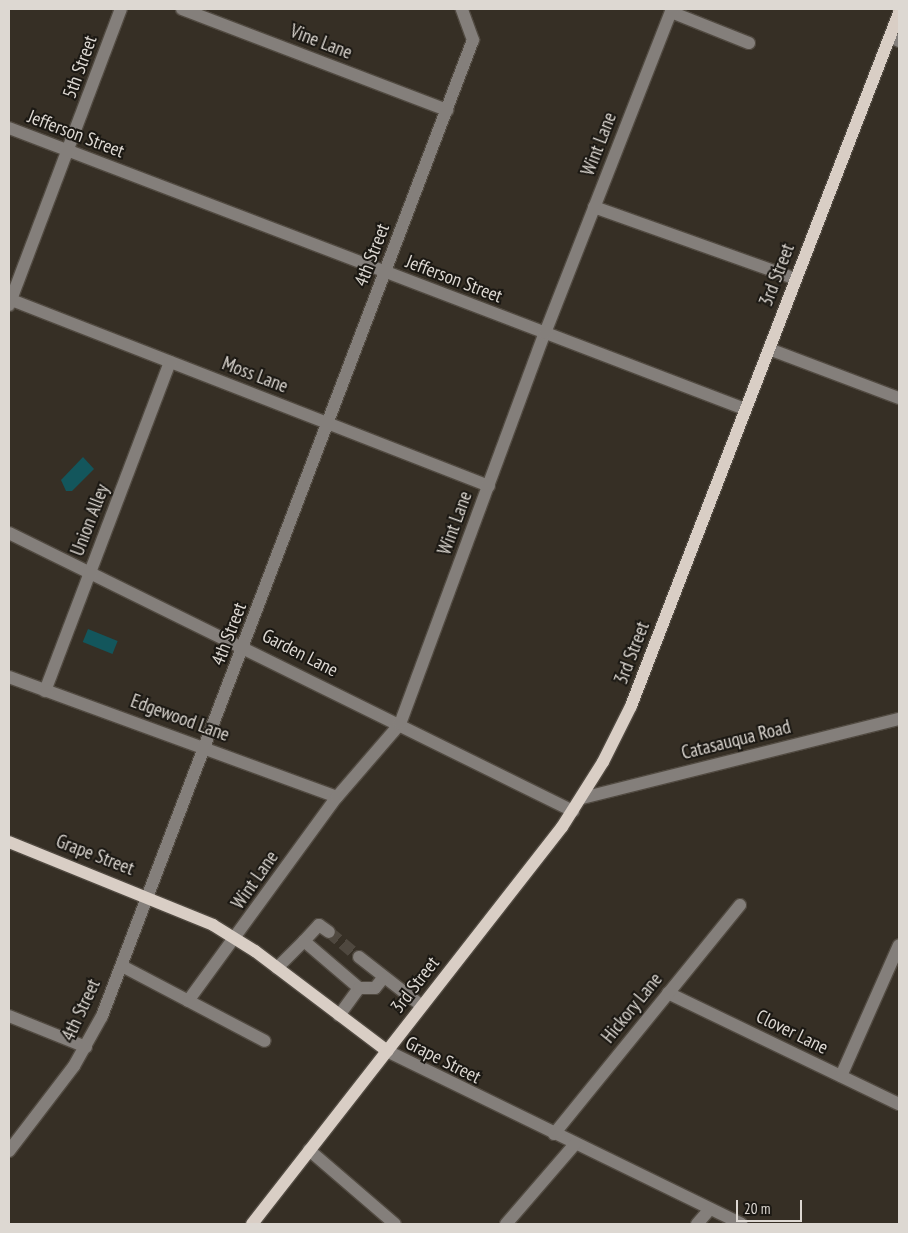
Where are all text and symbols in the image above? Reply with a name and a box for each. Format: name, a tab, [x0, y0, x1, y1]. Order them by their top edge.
street label: Vine Lane	[287, 20, 355, 64]
street label: 5th Street	[58, 32, 102, 102]
street label: Jefferson Street	[25, 105, 127, 163]
street label: Wint Lane	[577, 109, 621, 179]
street label: 4th Street	[350, 220, 394, 290]
street label: 3rd Street	[755, 240, 799, 310]
street label: Jefferson Street	[403, 250, 505, 308]
street label: Moss Lane	[219, 352, 291, 398]
street label: Union Alley	[66, 481, 114, 559]
street label: Wint Lane	[433, 488, 477, 558]
street label: 4th Street	[207, 599, 251, 669]
street label: 3rd Street	[610, 618, 654, 688]
street label: Garden Lane	[258, 624, 342, 682]
street label: Edgewood Lane	[128, 690, 232, 746]
street label: Catasauqua Road	[679, 715, 793, 765]
street label: Grape Street	[53, 830, 137, 880]
street label: Wint Lane	[227, 846, 283, 914]
street label: 3rd Street	[386, 952, 444, 1018]
street label: Hickory Lane	[597, 968, 667, 1048]
street label: 4th Street	[57, 976, 105, 1044]
street label: Clover Lane	[752, 1005, 832, 1059]
street label: Grape Street	[401, 1031, 485, 1089]
scale bar	[738, 1190, 804, 1222]
text: 20 m	[744, 1199, 770, 1218]

